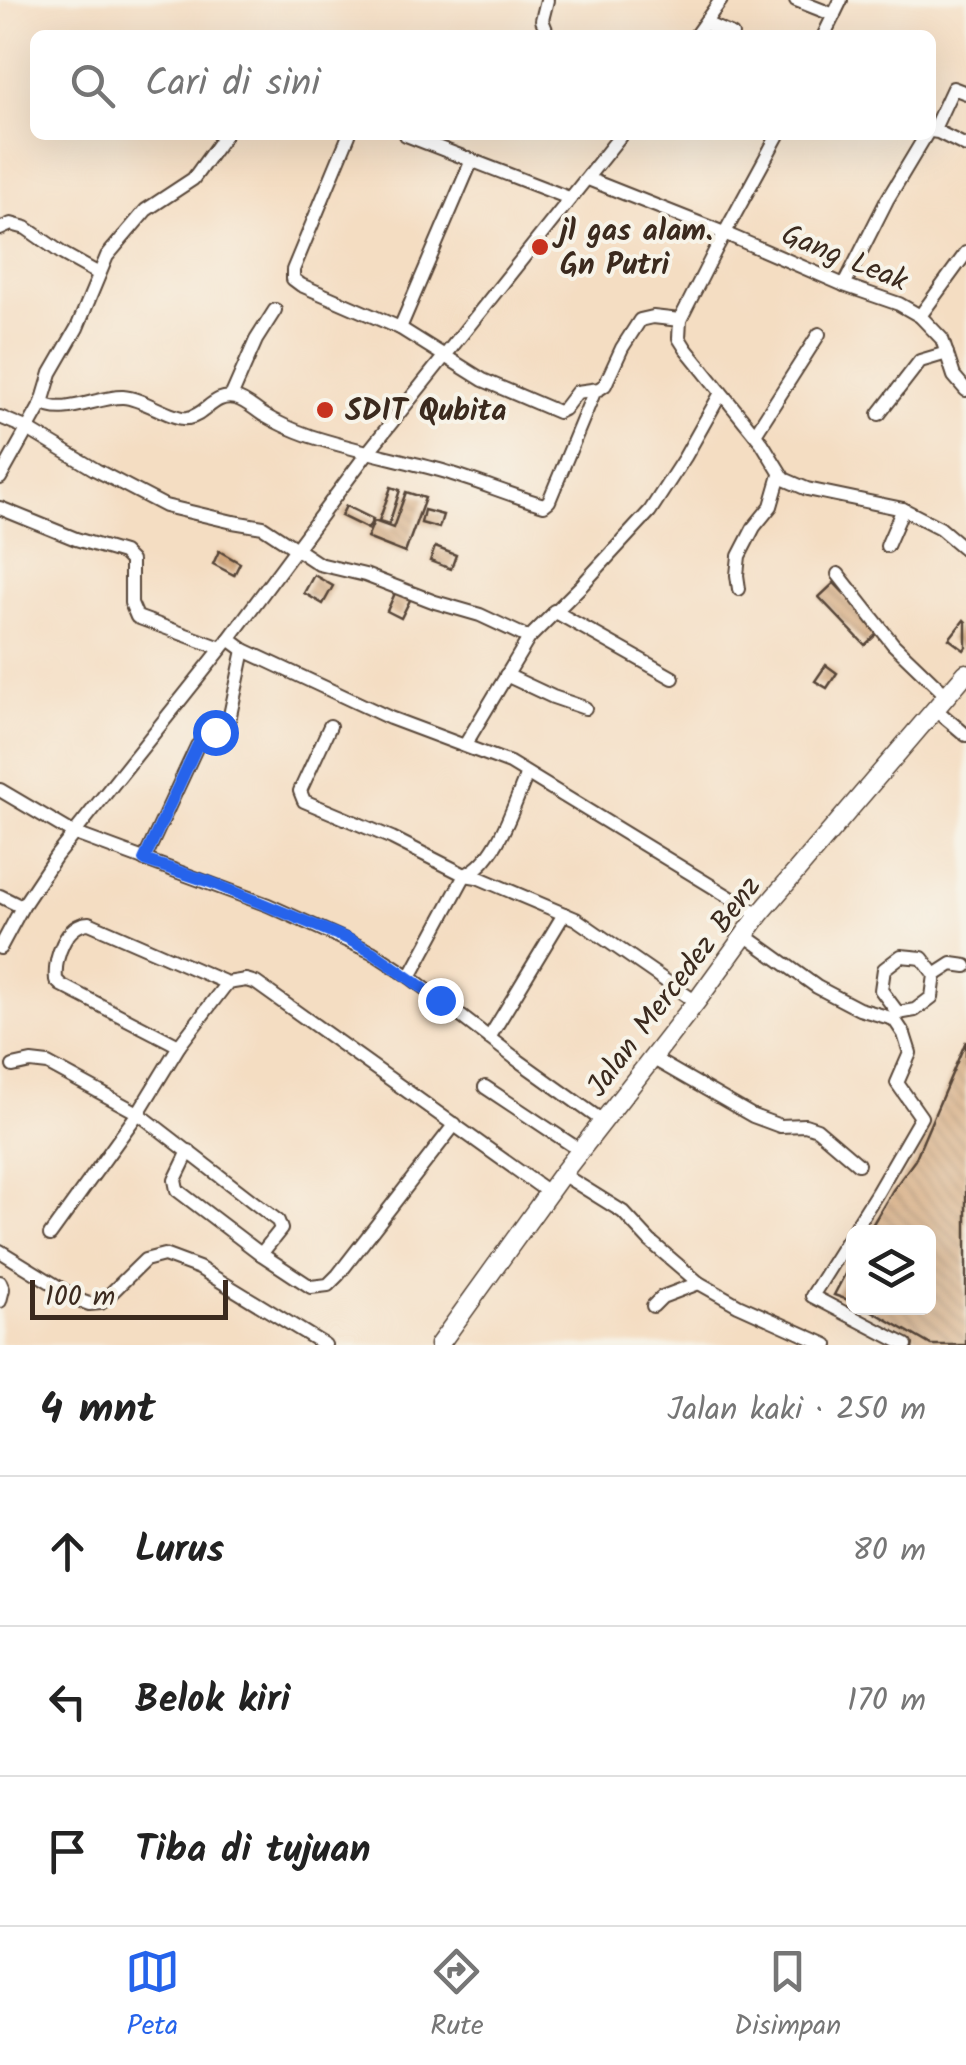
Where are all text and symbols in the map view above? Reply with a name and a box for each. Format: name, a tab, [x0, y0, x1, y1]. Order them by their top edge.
search box	[30, 30, 936, 140]
text: Cari di sini	[145, 55, 320, 115]
icon: search	[65, 58, 120, 113]
place label: jl gas alam. Gn Putri	[552, 208, 713, 290]
street label: Gang Leak	[774, 212, 916, 306]
marker: jl gas alam. Gn Putri	[529, 236, 551, 258]
place label: SDIT Qubita	[345, 388, 507, 436]
marker: SDIT Qubita	[314, 399, 336, 421]
route start	[193, 710, 239, 756]
street label: Jalan Mercedez Benz	[575, 866, 774, 1108]
route end	[418, 978, 464, 1024]
map controls	[846, 1225, 936, 1315]
button: layers	[846, 1225, 936, 1315]
scale bar	[30, 1275, 228, 1320]
text: 100 m	[45, 1275, 115, 1320]
text: 4 mnt	[40, 1377, 156, 1444]
text: Jalan kaki · 250 m	[667, 1385, 926, 1436]
text: Lurus	[135, 1521, 224, 1581]
icon: ahead	[40, 1524, 95, 1579]
text: 80 m	[852, 1526, 926, 1577]
text: Belok kiri	[135, 1671, 290, 1731]
icon: left	[40, 1674, 95, 1729]
text: 170 m	[847, 1676, 926, 1727]
text: Tiba di tujuan	[135, 1821, 371, 1881]
icon: arrive	[40, 1824, 95, 1879]
tab: Peta	[125, 1944, 180, 2049]
tab: Rute	[429, 1944, 484, 2049]
tab: Disimpan	[734, 1944, 841, 2049]

